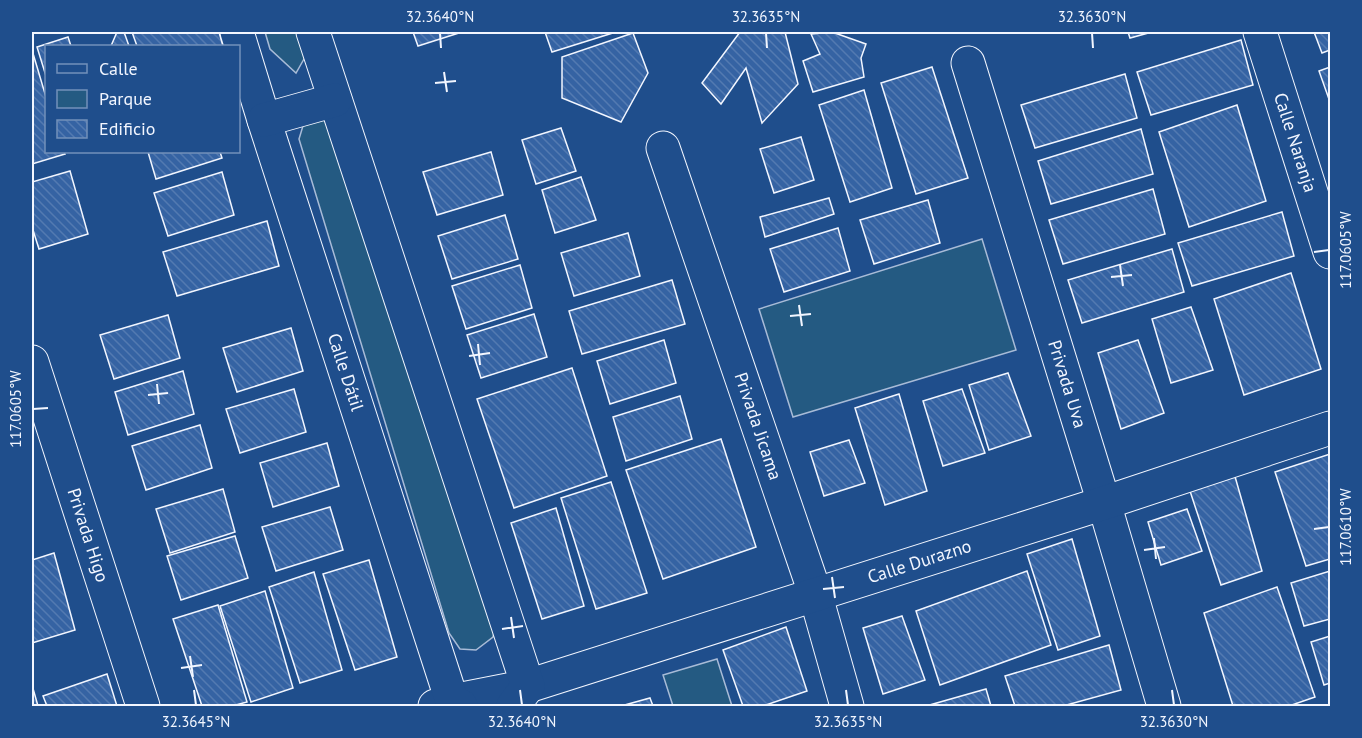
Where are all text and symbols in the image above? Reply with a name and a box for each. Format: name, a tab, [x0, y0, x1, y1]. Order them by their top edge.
text: 32.3640°N	[406, 7, 474, 26]
text: 32.3635°N	[732, 7, 800, 26]
text: 32.3630°N	[1058, 7, 1126, 26]
legend	[45, 45, 240, 153]
text: Calle	[99, 57, 138, 80]
text: Parque	[99, 87, 152, 110]
street label: Calle Naranja	[1269, 90, 1322, 195]
text: Edificio	[99, 117, 155, 140]
text: 117.0605°W	[1336, 211, 1355, 289]
street label: Calle Dátil	[323, 330, 370, 414]
street label: Privada Uva	[1043, 337, 1092, 431]
street label: Privada Jicama	[729, 369, 788, 483]
text: 117.0605°W	[6, 370, 25, 448]
street label: Privada Higo	[62, 485, 114, 585]
text: 117.0610°W	[1336, 488, 1355, 566]
street label: Calle Durazno	[865, 534, 974, 588]
text: 32.3645°N	[162, 712, 230, 731]
text: 32.3640°N	[488, 712, 556, 731]
text: 32.3635°N	[814, 712, 882, 731]
text: 32.3630°N	[1140, 712, 1208, 731]

